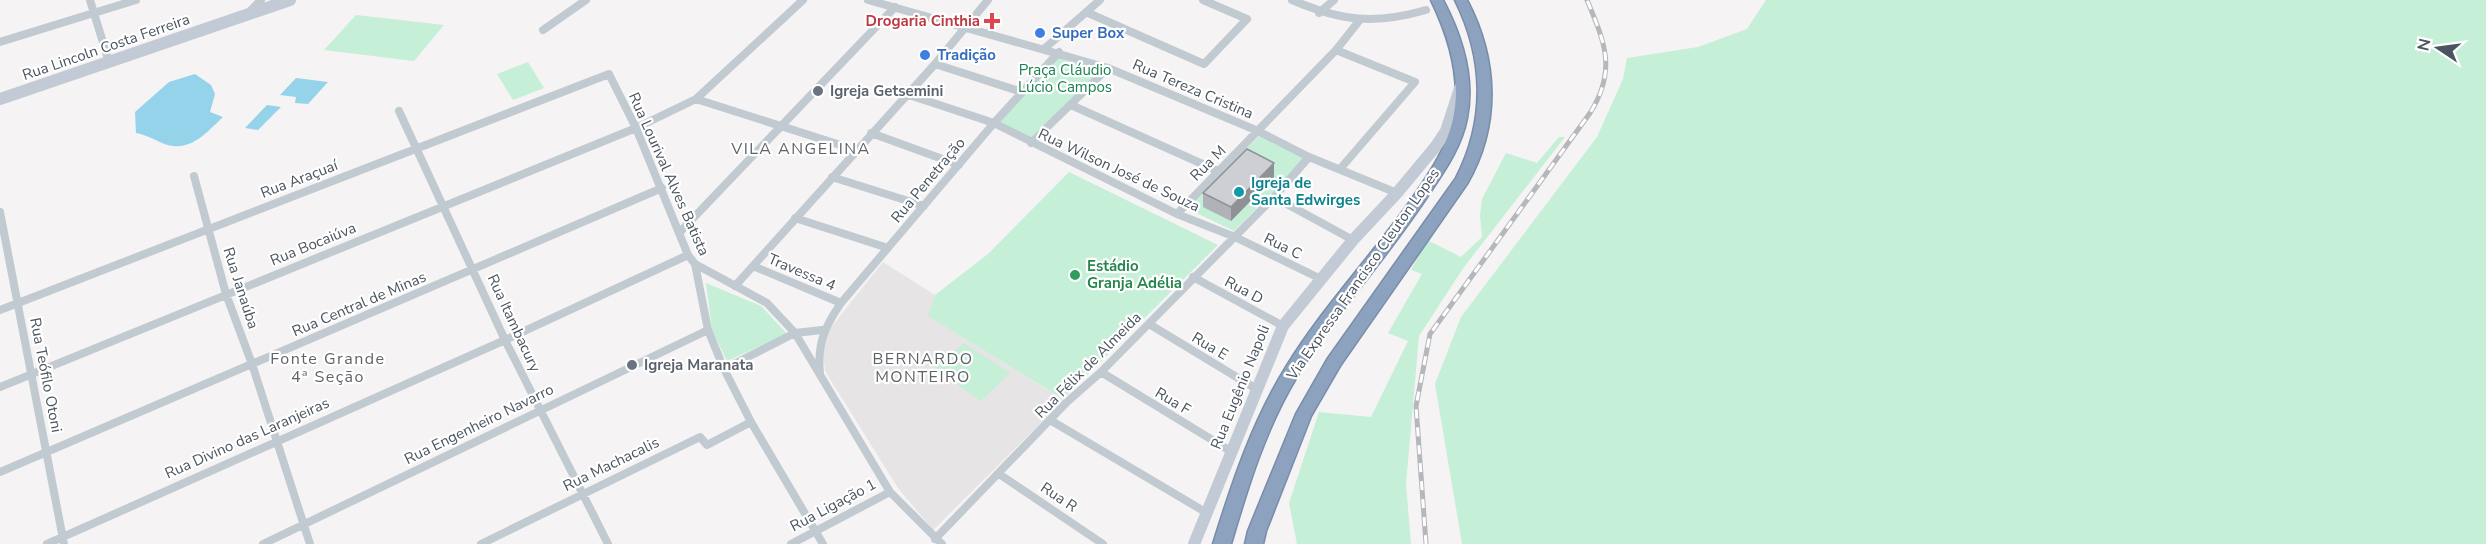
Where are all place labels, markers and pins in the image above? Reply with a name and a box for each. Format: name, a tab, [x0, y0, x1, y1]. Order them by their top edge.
place label: Drogaria Cinthia	[866, 11, 980, 31]
marker: Drogaria Cinthia	[985, 14, 999, 28]
place label: Super Box	[1052, 23, 1125, 43]
marker: Super Box	[1033, 26, 1047, 40]
place label: Tradição	[937, 45, 996, 65]
marker: Tradição	[918, 48, 932, 62]
place label: Igreja Getsemini	[830, 81, 943, 101]
marker: Igreja Getsemini	[811, 84, 825, 98]
place label: Igreja de Santa Edwirges	[1251, 173, 1360, 210]
marker: Igreja de Santa Edwirges	[1232, 185, 1246, 199]
place label: Estádio Granja Adélia	[1087, 256, 1182, 293]
marker: Estádio Granja Adélia	[1068, 268, 1082, 282]
place label: Igreja Maranata	[644, 355, 754, 375]
marker: Igreja Maranata	[625, 358, 639, 372]

